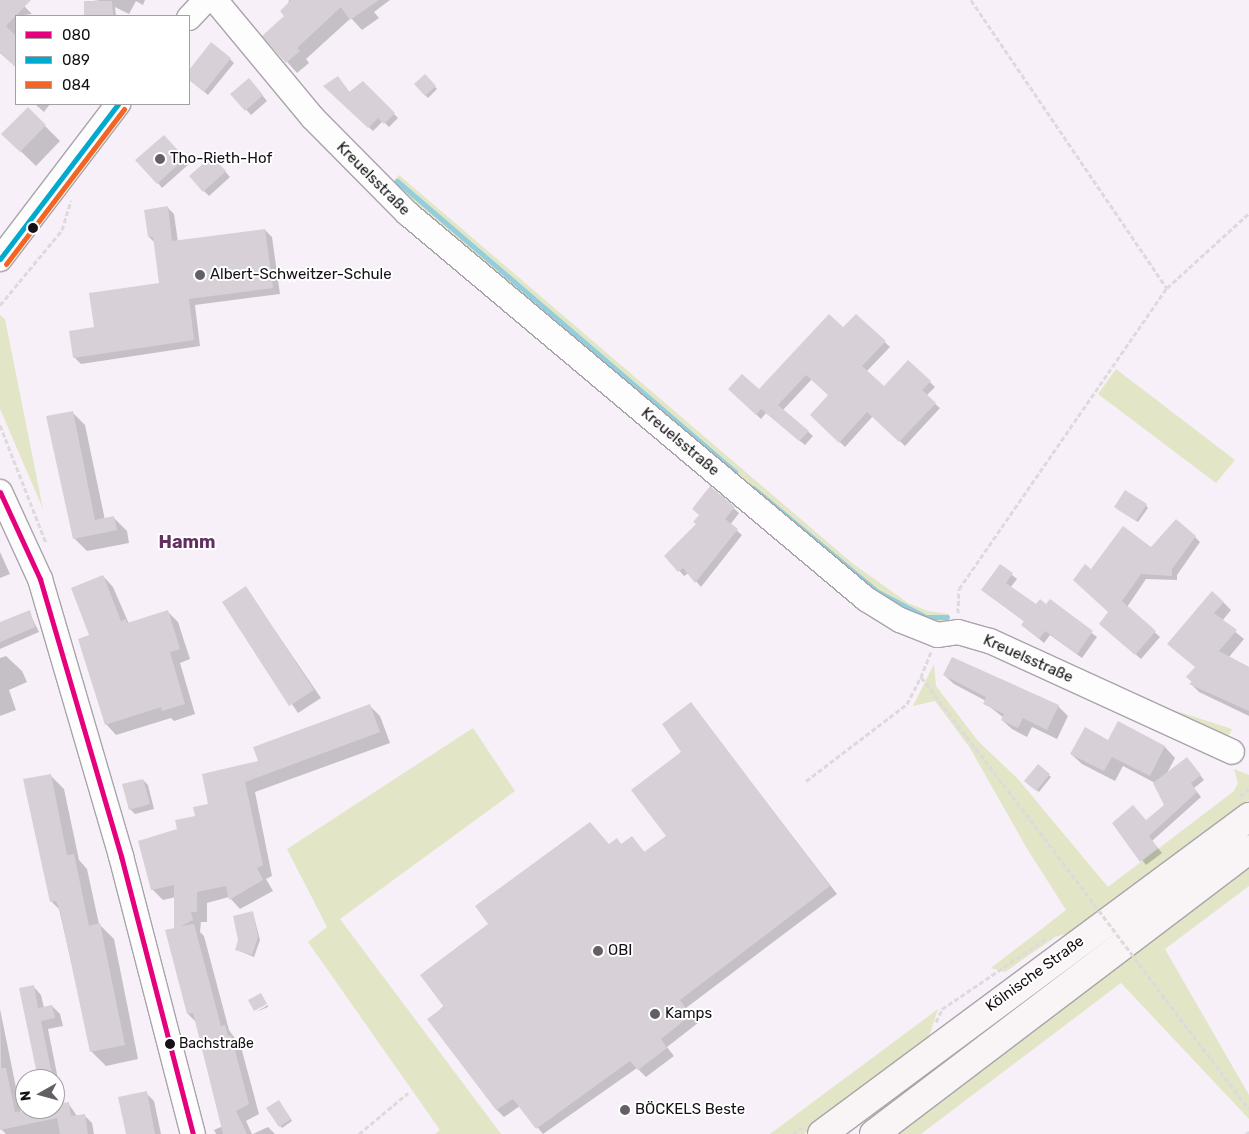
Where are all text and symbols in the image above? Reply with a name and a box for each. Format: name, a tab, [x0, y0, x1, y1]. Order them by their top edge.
legend	[15, 15, 190, 105]
text: 080	[62, 26, 91, 44]
text: 089	[62, 51, 90, 69]
text: 084	[62, 76, 90, 94]
street label: Kreuelsstraße	[333, 139, 413, 219]
place label: Tho-Rieth-Hof	[170, 150, 272, 168]
marker: Tho-Rieth-Hof	[154, 153, 166, 165]
unlabelled marker	[28, 223, 38, 233]
place label: Albert-Schweitzer-Schule	[210, 266, 392, 284]
marker: Albert-Schweitzer-Schule	[194, 269, 206, 281]
street label: Kreuelsstraße	[637, 404, 723, 480]
district label: Hamm	[158, 531, 216, 553]
street label: Kreuelsstraße	[980, 631, 1076, 687]
street label: Kölnische Straße	[982, 932, 1088, 1016]
place label: OBI	[608, 942, 632, 960]
marker: OBI	[592, 945, 604, 957]
place label: Kamps	[665, 1005, 712, 1023]
marker: Kamps	[649, 1008, 661, 1020]
place label: Bachstraße	[179, 1036, 254, 1052]
marker: Bachstraße	[165, 1039, 175, 1049]
north arrow	[15, 1069, 65, 1119]
text: N	[17, 1090, 35, 1102]
place label: BÖCKELS Beste	[635, 1101, 745, 1119]
marker: BÖCKELS Beste	[619, 1104, 631, 1116]

